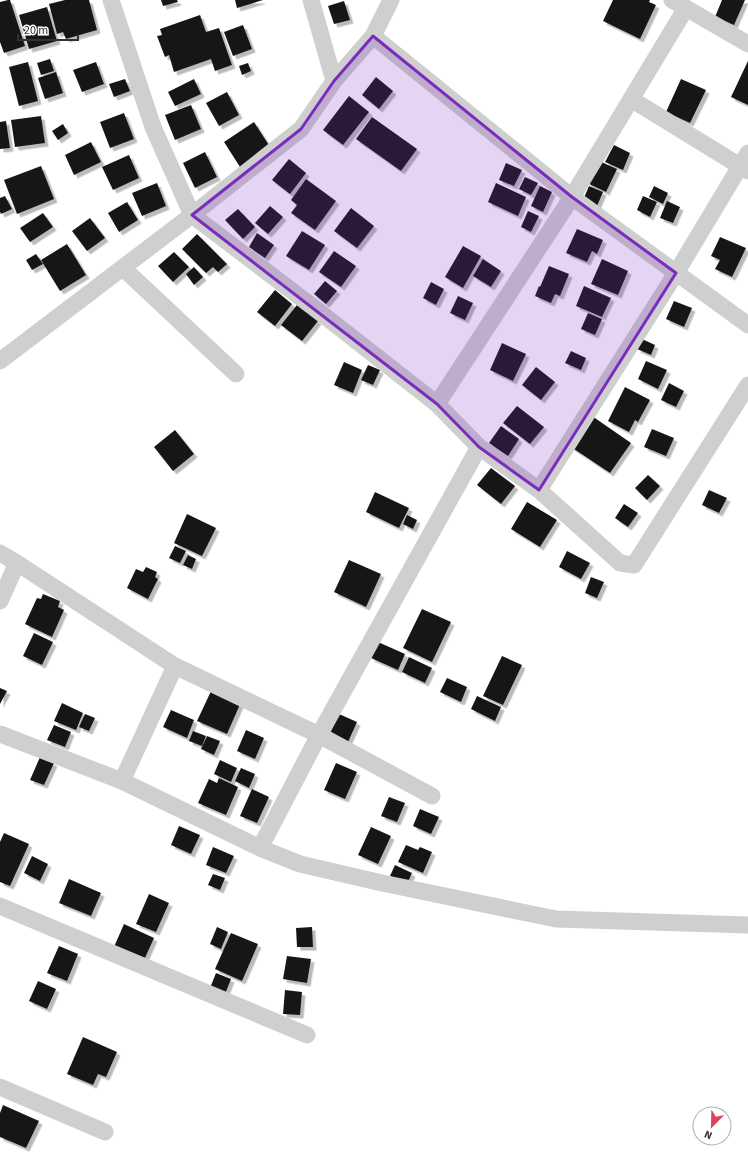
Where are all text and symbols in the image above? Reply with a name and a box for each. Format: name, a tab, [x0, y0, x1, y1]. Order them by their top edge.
scale bar	[18, 16, 78, 42]
text: 20 m	[24, 22, 48, 39]
north arrow	[692, 1106, 732, 1146]
text: N	[702, 1126, 715, 1143]

